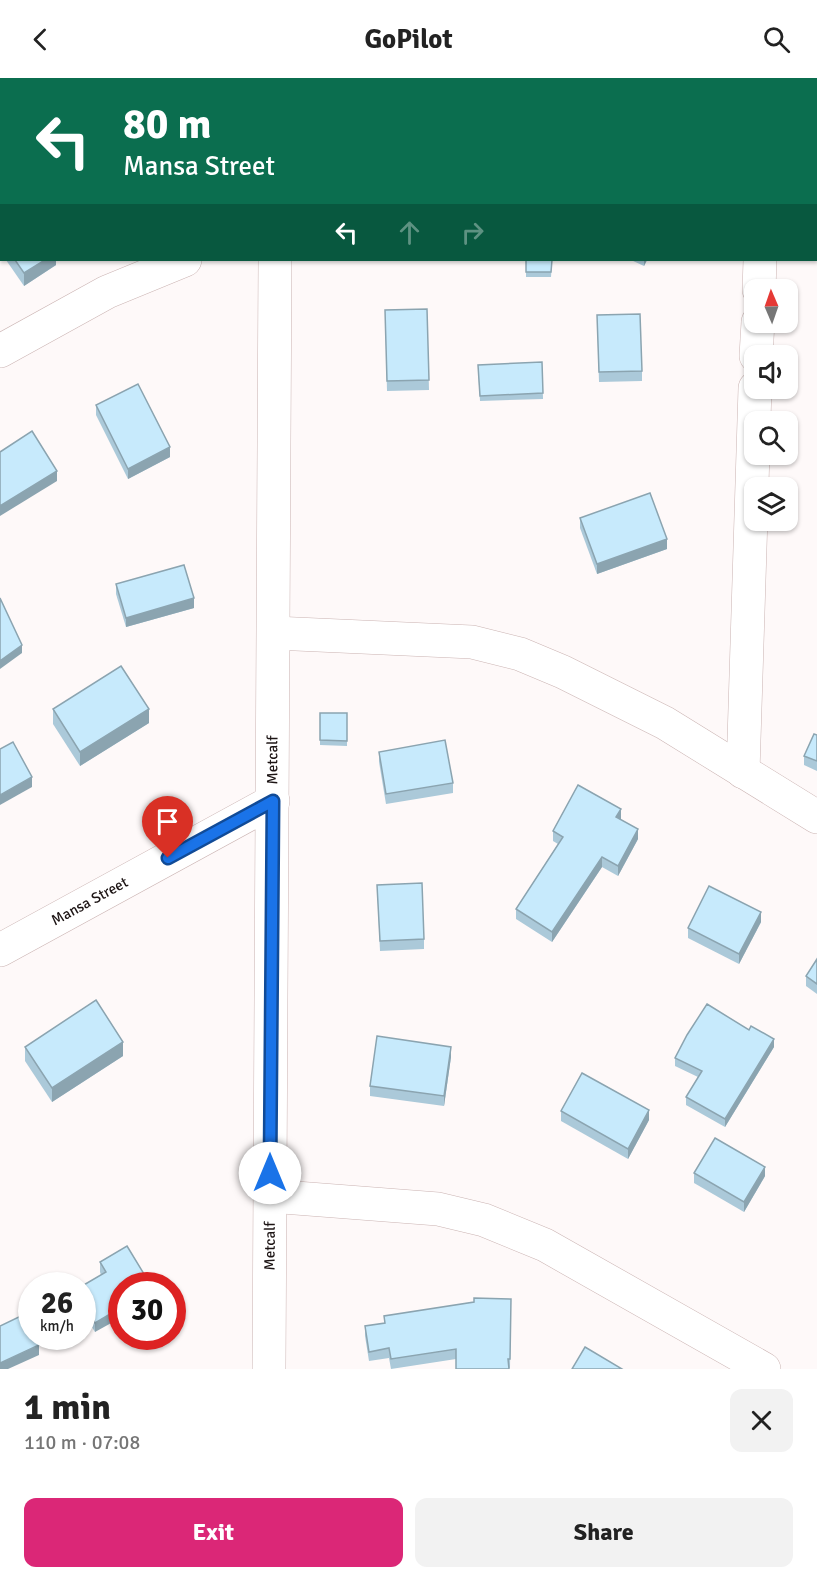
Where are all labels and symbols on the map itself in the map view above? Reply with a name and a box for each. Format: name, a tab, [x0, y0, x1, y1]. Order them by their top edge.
north arrow	[744, 279, 798, 333]
street label: Metcalf	[263, 735, 281, 784]
pin	[142, 796, 193, 858]
street label: Mansa Street	[48, 873, 131, 929]
position arrow	[238, 1141, 302, 1205]
street label: Metcalf	[261, 1221, 279, 1270]
speed limit sign: 30	[108, 1272, 186, 1350]

